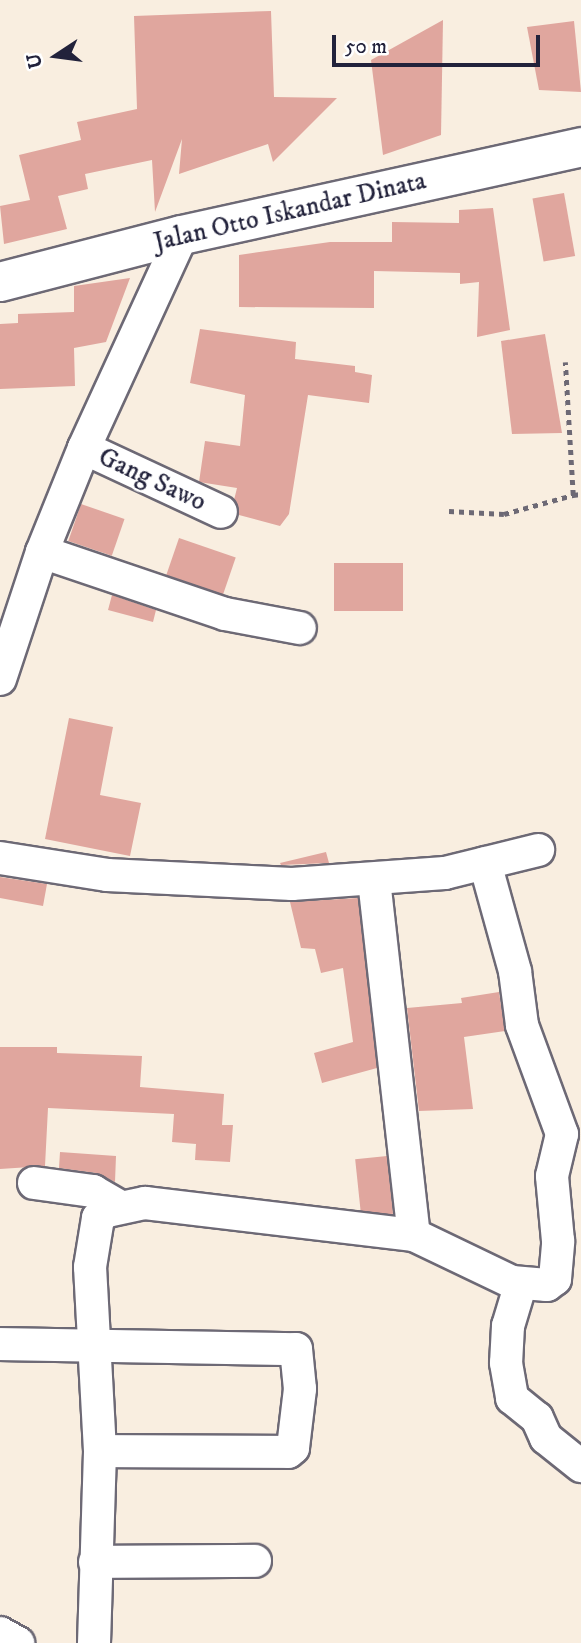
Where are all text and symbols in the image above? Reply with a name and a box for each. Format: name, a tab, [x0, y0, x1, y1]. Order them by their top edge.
north arrow	[21, 21, 91, 91]
scale bar	[336, 21, 544, 65]
text: 50 m	[345, 34, 387, 60]
text: U	[22, 51, 48, 71]
street label: Jalan Otto Iskandar Dinata	[151, 165, 429, 259]
street label: Gang Sawo	[93, 442, 211, 518]

